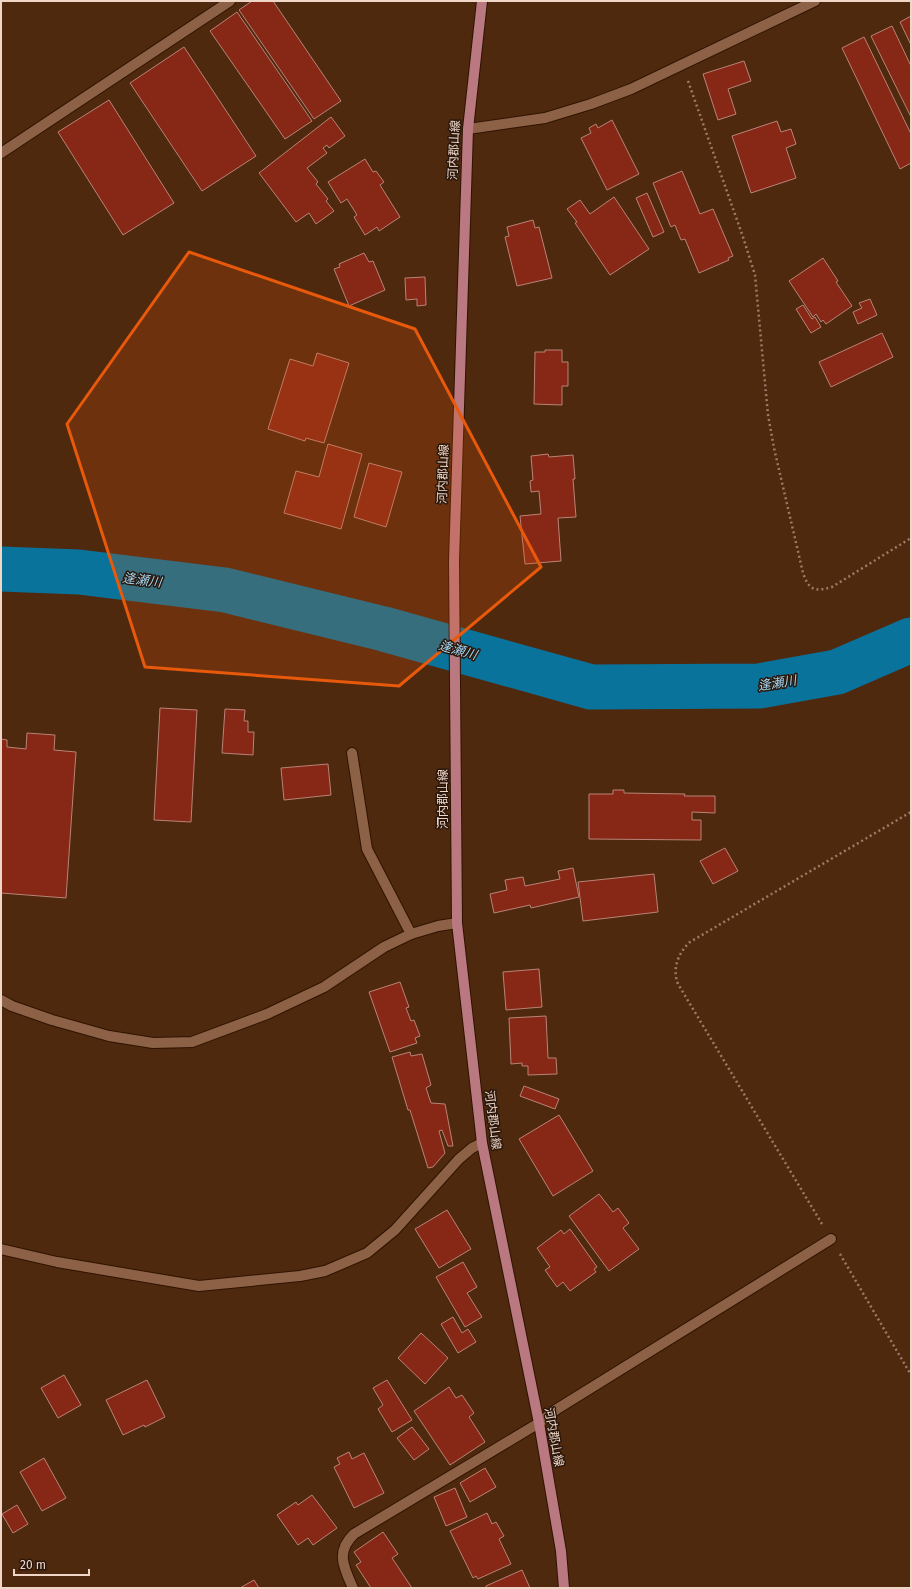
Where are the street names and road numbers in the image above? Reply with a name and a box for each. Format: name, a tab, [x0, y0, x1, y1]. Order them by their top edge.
street label: 河内郡山線	[445, 120, 463, 180]
street label: 河内郡山線	[435, 444, 451, 504]
street label: 河内郡山線	[436, 769, 450, 829]
street label: 河内郡山線	[482, 1089, 504, 1151]
street label: 河内郡山線	[542, 1406, 566, 1468]

